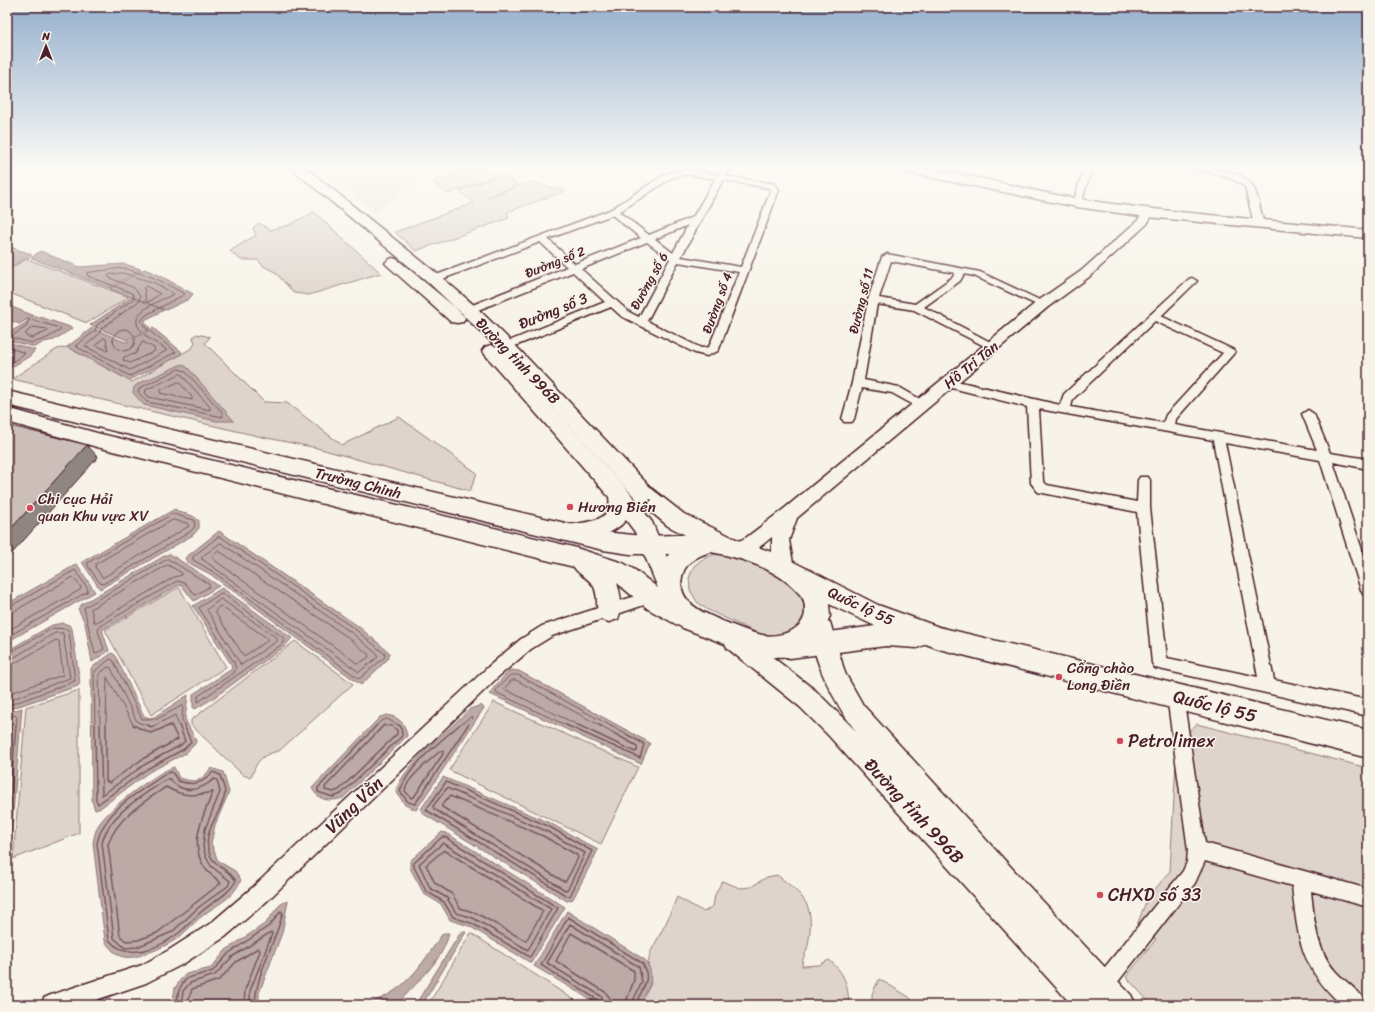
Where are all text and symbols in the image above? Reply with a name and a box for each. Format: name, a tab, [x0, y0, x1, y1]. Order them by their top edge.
north arrow	[26, 26, 66, 66]
text: N	[41, 27, 50, 46]
street label: Đường số 2	[521, 239, 589, 285]
street label: Đường số 6	[624, 248, 674, 314]
street label: Đường số 11	[842, 265, 880, 336]
street label: Đường số 4	[695, 269, 739, 337]
street label: Đường số 3	[514, 285, 592, 337]
street label: Đường tỉnh 996B	[469, 311, 567, 411]
street label: Hồ Tri Tân	[937, 334, 1005, 396]
street label: Trường Chinh	[312, 460, 404, 506]
place label: Chi cục Hải quan Khu vực XV	[38, 486, 149, 529]
place label: Hương Biển	[578, 494, 656, 520]
marker: Hương Biển	[565, 502, 575, 512]
marker: Chi cục Hải quan Khu vực XV	[25, 503, 35, 513]
street label: Quốc lộ 55	[823, 579, 899, 633]
place label: Cổng chào Long Điền	[1067, 655, 1134, 698]
marker: Cổng chào Long Điền	[1054, 672, 1064, 682]
street label: Quốc lộ 55	[1170, 680, 1260, 732]
place label: Petrolimex	[1128, 725, 1216, 757]
marker: Petrolimex	[1115, 736, 1125, 746]
street label: Đường tỉnh 996B	[856, 750, 972, 872]
street label: Vũng Vằn	[317, 768, 391, 842]
place label: CHXD số 33	[1108, 879, 1201, 911]
marker: CHXD số 33	[1095, 890, 1105, 900]

